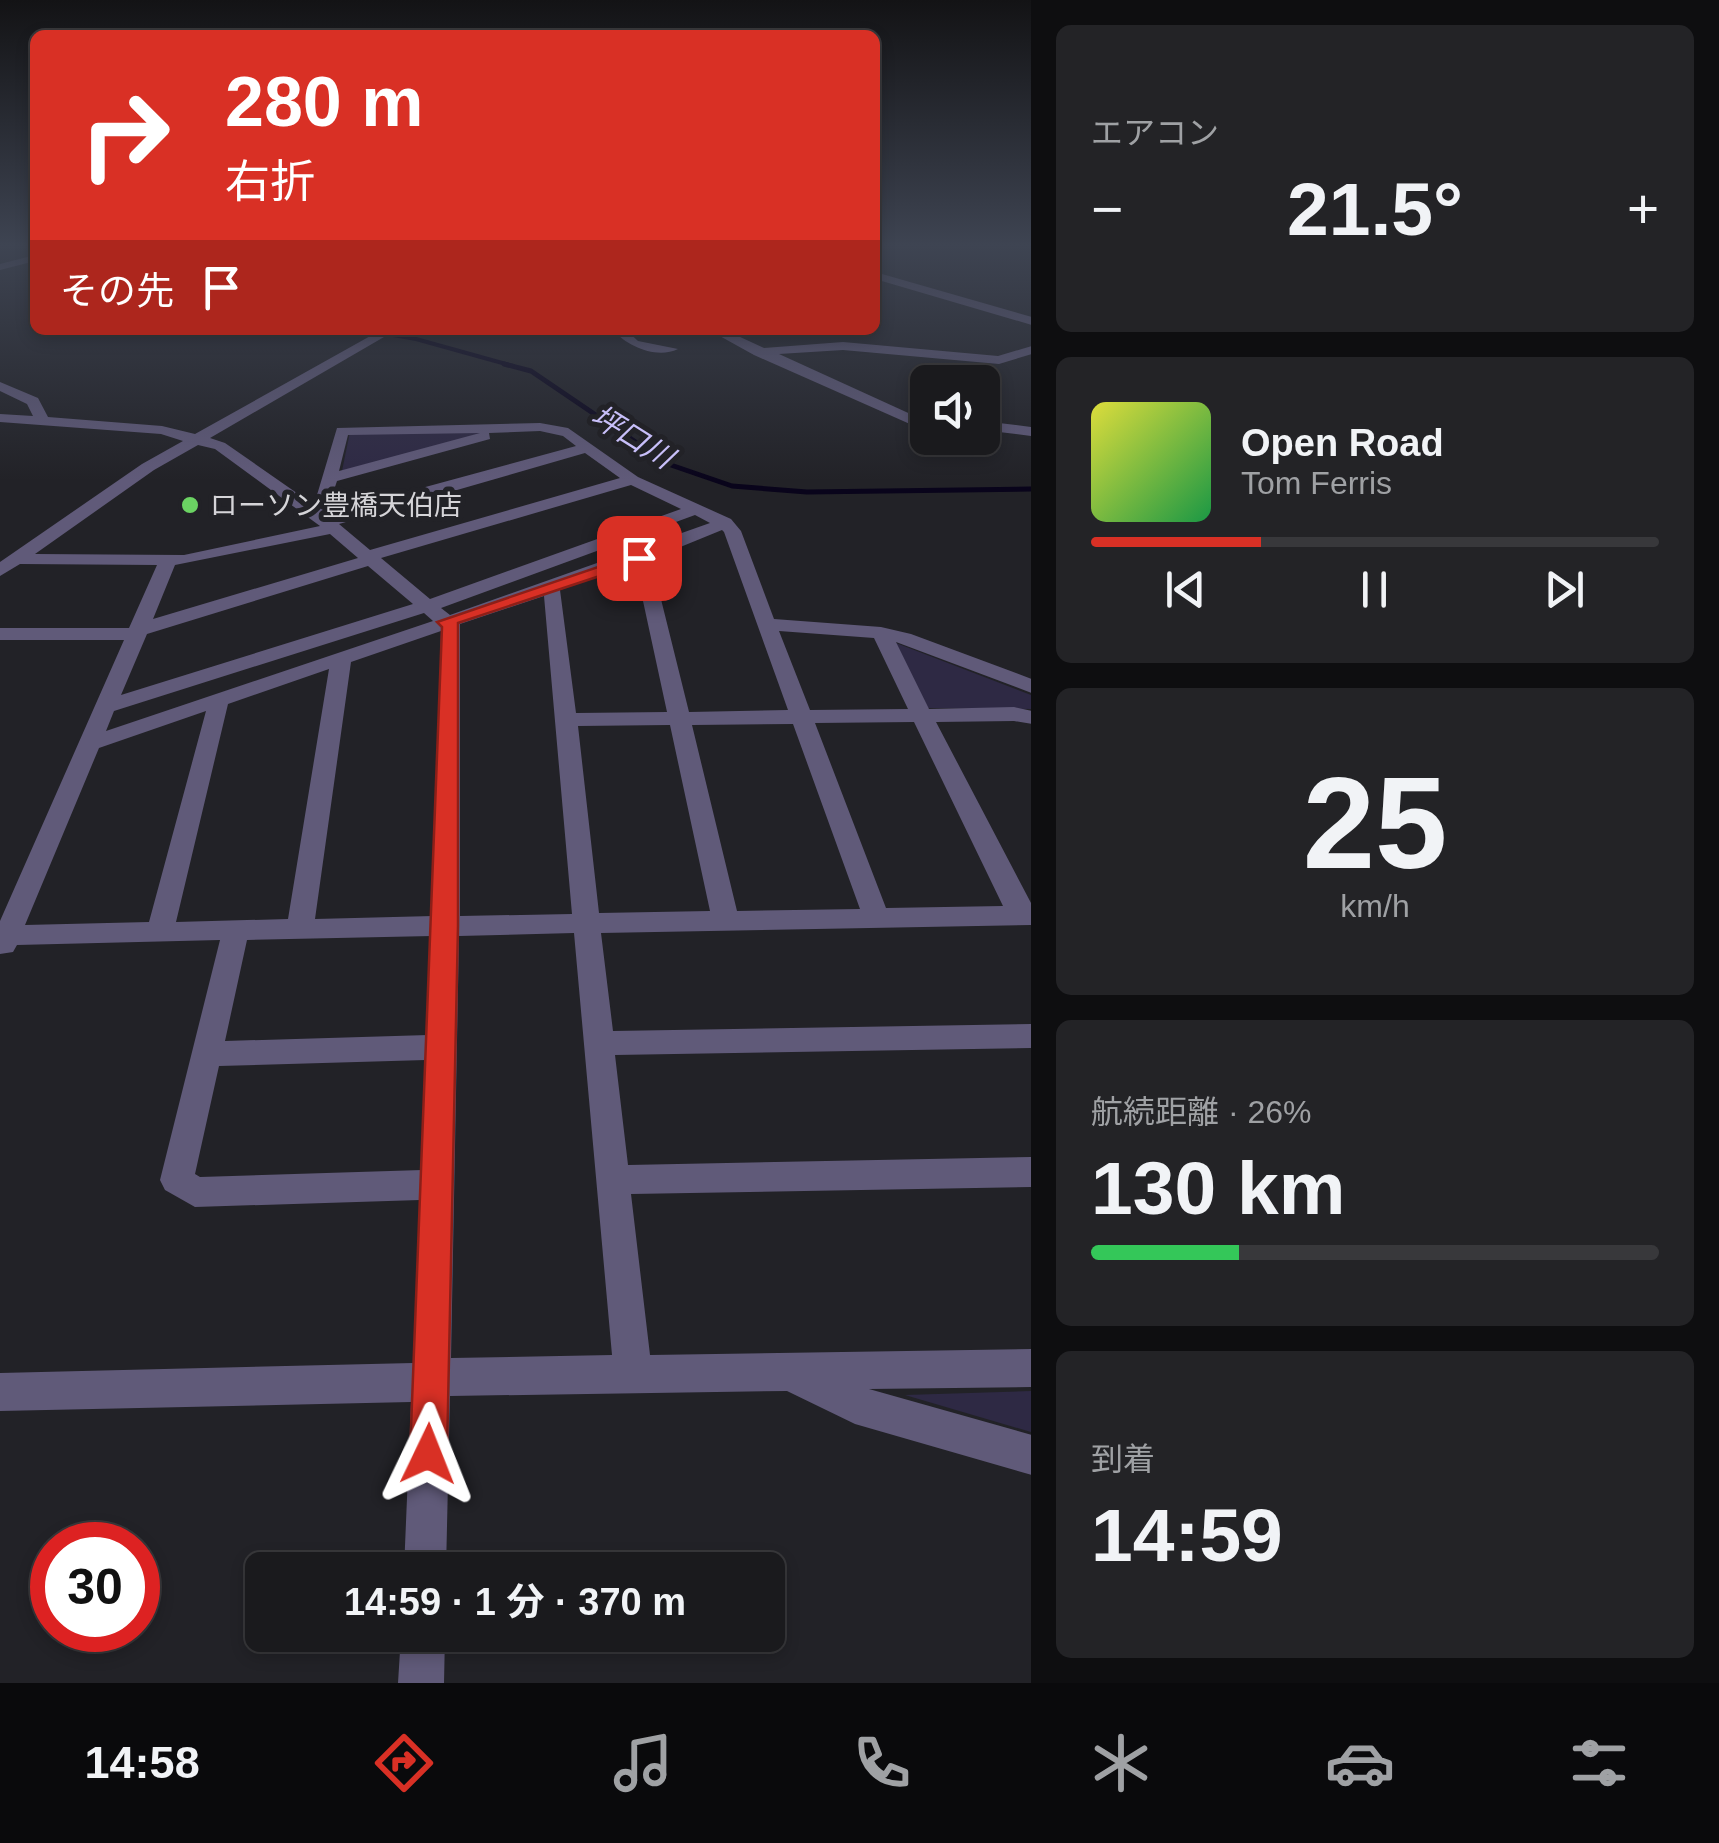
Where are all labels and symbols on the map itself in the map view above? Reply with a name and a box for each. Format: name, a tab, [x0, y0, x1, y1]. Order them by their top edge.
water label: 坪口川	[585, 399, 682, 476]
place label: ローソン豊橋天伯店	[210, 490, 462, 521]
marker: ローソン豊橋天伯店	[179, 494, 201, 516]
pin	[597, 516, 682, 601]
position arrow	[376, 1402, 480, 1506]
speed limit sign: 30	[30, 1522, 160, 1652]

